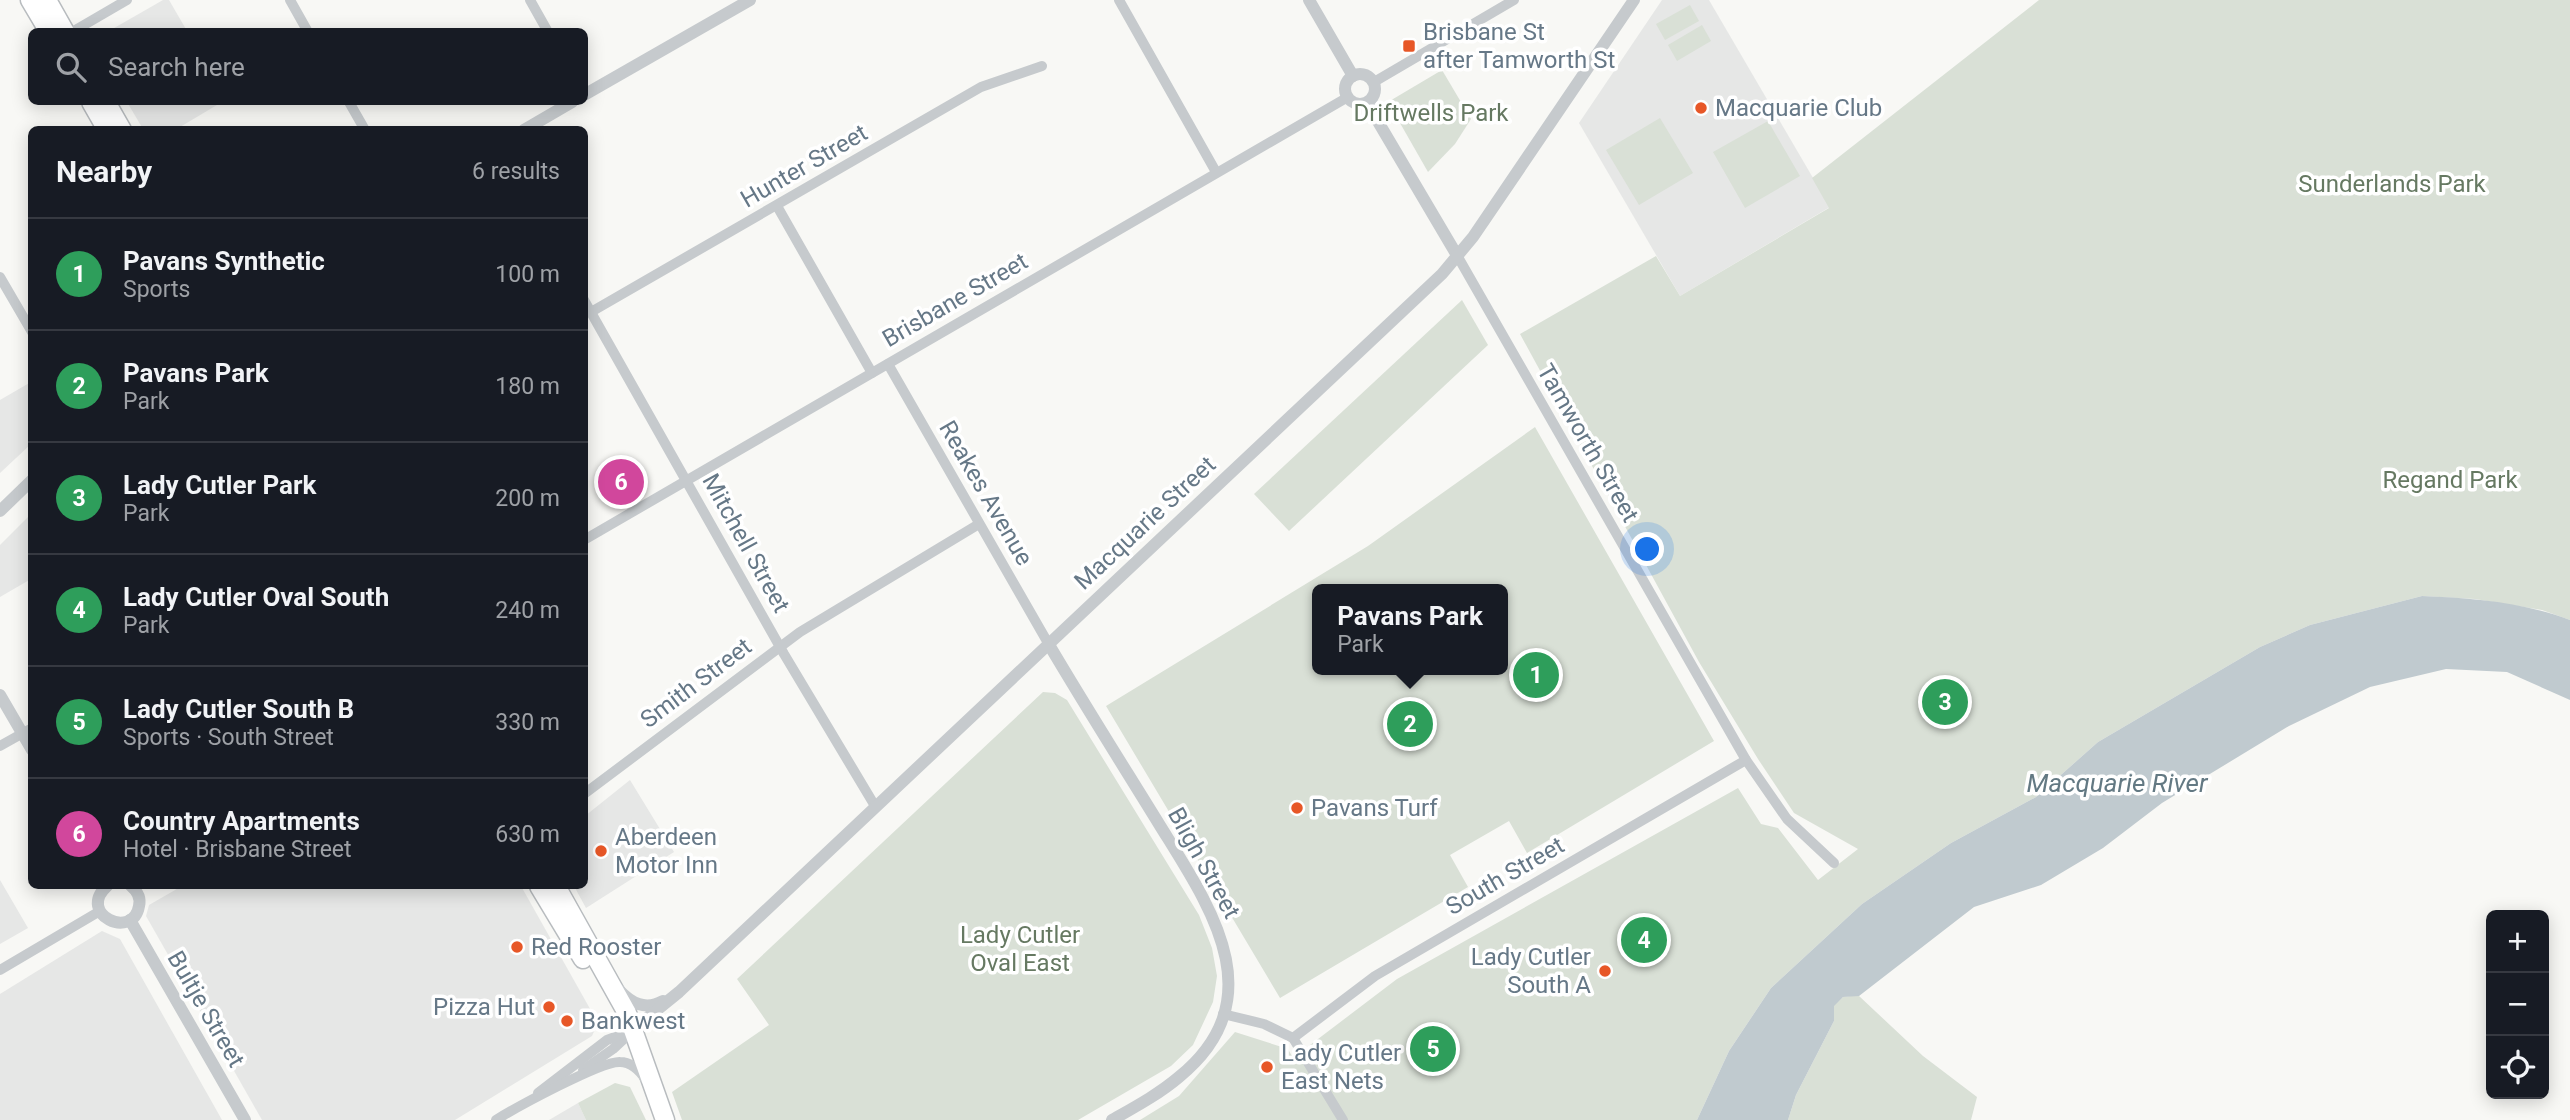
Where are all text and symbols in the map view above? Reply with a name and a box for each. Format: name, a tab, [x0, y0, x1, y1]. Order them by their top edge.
place label: Brisbane St after Tamworth St	[1423, 18, 1615, 74]
search box	[28, 28, 588, 105]
marker: Brisbane St after Tamworth St	[1401, 38, 1417, 54]
icon: search	[52, 48, 90, 86]
text: Search here	[108, 52, 245, 82]
place label: Macquarie Club	[1715, 94, 1882, 122]
park label: Driftwells Park	[1353, 99, 1509, 127]
marker: Macquarie Club	[1693, 100, 1709, 116]
street label: Hunter Street	[736, 118, 872, 214]
text: Nearby	[56, 154, 152, 189]
text: 6 results	[472, 158, 560, 185]
park label: Sunderlands Park	[2298, 170, 2487, 198]
text: Pavans Synthetic	[123, 246, 325, 276]
street label: Brisbane Street	[877, 247, 1033, 353]
text: 1	[72, 261, 86, 288]
text: 100 m	[495, 261, 560, 288]
text: Sports	[123, 276, 190, 303]
text: Pavans Park	[123, 358, 269, 388]
street label: Tamworth Street	[1531, 359, 1645, 527]
text: 2	[72, 373, 86, 400]
text: 180 m	[495, 373, 560, 400]
text: Park	[123, 388, 169, 415]
street label: Reakes Avenue	[933, 416, 1039, 570]
street label: Macquarie Street	[1069, 450, 1221, 595]
pin: 6	[598, 456, 644, 508]
park label: Regand Park	[2382, 466, 2518, 494]
street label: Mitchell Street	[696, 469, 796, 617]
text: Lady Cutler Park	[123, 470, 316, 500]
text: 3	[72, 485, 86, 512]
text: 200 m	[495, 485, 560, 512]
text: Park	[123, 500, 169, 527]
your location	[1630, 532, 1664, 566]
text: Lady Cutler Oval South	[123, 582, 389, 612]
popup	[1312, 584, 1508, 675]
text: 4	[72, 597, 86, 624]
text: 240 m	[495, 597, 560, 624]
text: Pavans Park	[1337, 601, 1483, 631]
text: Park	[123, 612, 169, 639]
text: Park	[1337, 631, 1384, 658]
street label: Smith Street	[635, 632, 757, 734]
pin: 1	[1513, 649, 1559, 701]
pin: 3	[1922, 676, 1968, 728]
text: Lady Cutler South B	[123, 694, 354, 724]
pin: 2	[1387, 698, 1433, 750]
text: 5	[72, 709, 86, 736]
text: 330 m	[495, 709, 560, 736]
text: Sports · South Street	[123, 724, 334, 751]
water label: Macquarie River	[2027, 768, 2209, 798]
place label: Pavans Turf	[1311, 794, 1438, 822]
marker: Pavans Turf	[1289, 800, 1305, 816]
street label: Bligh Street	[1162, 803, 1246, 924]
text: Country Apartments	[123, 806, 360, 836]
text: 6	[72, 821, 86, 848]
text: 630 m	[495, 821, 560, 848]
place label: Aberdeen Motor Inn	[615, 823, 718, 879]
street label: South Street	[1441, 831, 1569, 921]
text: Hotel · Brisbane Street	[123, 836, 352, 863]
marker: Aberdeen Motor Inn	[593, 843, 609, 859]
map controls	[2486, 910, 2549, 1099]
button: +	[2486, 910, 2549, 973]
pin: 4	[1621, 914, 1667, 966]
park label: Lady Cutler Oval East	[960, 921, 1080, 977]
place label: Red Rooster	[531, 933, 661, 961]
marker: Red Rooster	[509, 939, 525, 955]
place label: Lady Cutler South A	[1471, 943, 1591, 999]
street label: Bultje Street	[161, 946, 251, 1072]
marker: Lady Cutler South A	[1597, 963, 1613, 979]
button: −	[2486, 973, 2549, 1036]
place label: Pizza Hut	[433, 993, 535, 1021]
marker: Pizza Hut	[541, 999, 557, 1015]
place label: Bankwest	[581, 1007, 686, 1035]
marker: Bankwest	[559, 1013, 575, 1029]
pin: 5	[1410, 1023, 1456, 1075]
button: locate	[2486, 1036, 2549, 1099]
place label: Lady Cutler East Nets	[1281, 1039, 1401, 1095]
marker: Lady Cutler East Nets	[1259, 1059, 1275, 1075]

